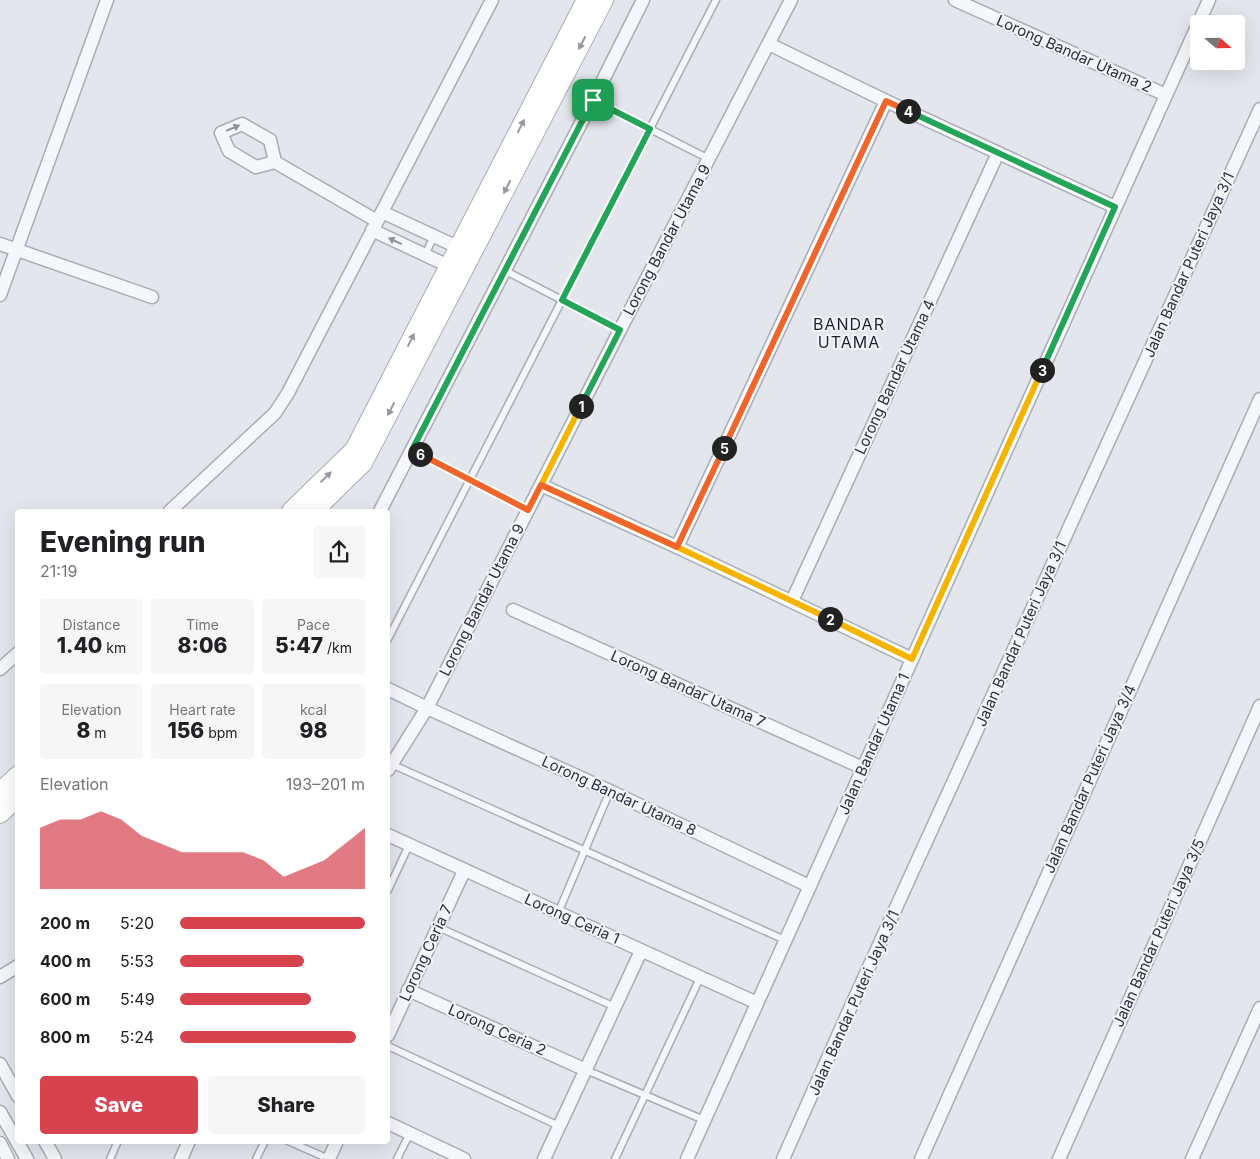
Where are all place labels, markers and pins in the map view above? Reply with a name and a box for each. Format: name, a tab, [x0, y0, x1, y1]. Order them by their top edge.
pin	[572, 79, 614, 121]
pin: 4	[896, 98, 920, 124]
pin: 3	[1030, 358, 1054, 382]
pin: 1	[568, 394, 594, 418]
pin: 5	[712, 436, 736, 460]
pin: 6	[408, 442, 432, 466]
pin: 2	[818, 606, 842, 632]

